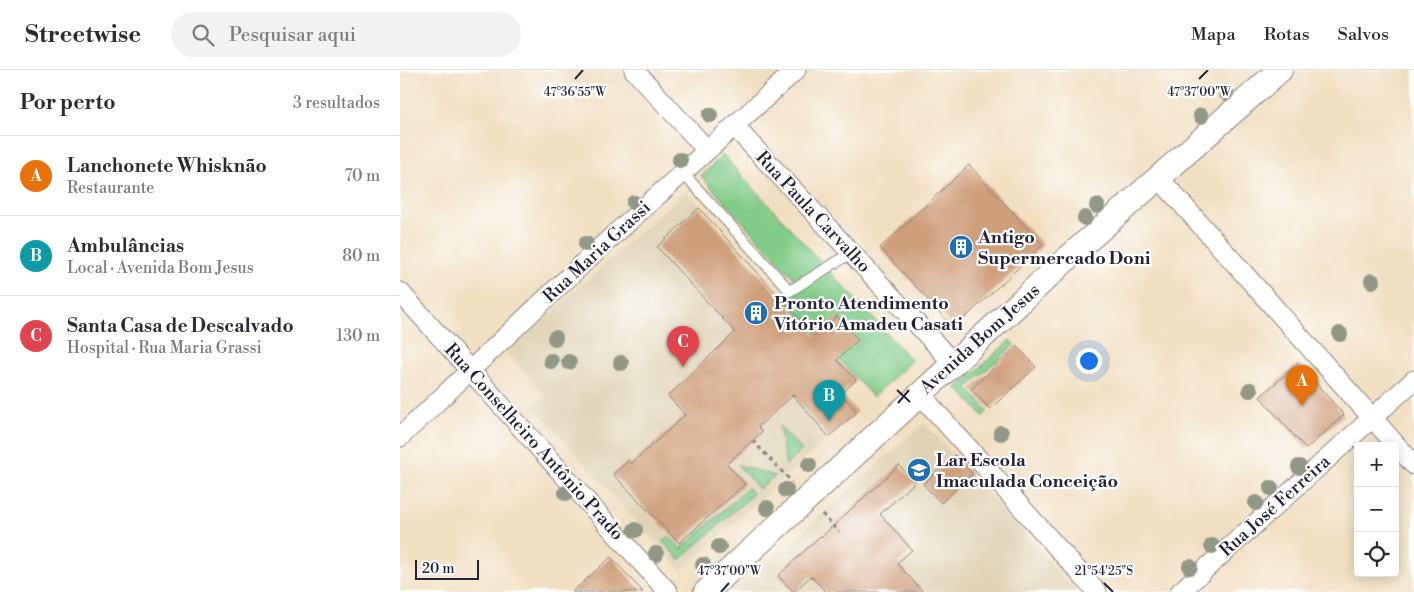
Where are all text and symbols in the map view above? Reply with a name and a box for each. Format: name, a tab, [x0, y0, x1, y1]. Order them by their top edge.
search box	[171, 12, 521, 57]
text: Streetwise	[25, 20, 141, 50]
icon: search	[189, 21, 217, 49]
text: Pesquisar aqui	[229, 23, 356, 47]
text: Mapa	[1191, 23, 1236, 46]
text: Rotas	[1264, 23, 1310, 46]
text: Salvos	[1338, 23, 1389, 46]
text: 47°36'55"W	[544, 85, 607, 100]
text: 47°37'00"W	[1167, 85, 1232, 100]
text: Por perto	[20, 90, 116, 116]
text: 3 resultados	[293, 93, 380, 113]
street label: Rua Paula Carvalho	[751, 146, 875, 278]
text: Lanchonete Whisknão	[67, 154, 267, 178]
text: A	[30, 166, 42, 186]
text: 70 m	[344, 166, 380, 186]
text: Restaurante	[67, 178, 154, 198]
street label: Rua Maria Grassi	[538, 196, 656, 308]
place label: Antigo Supermercado Doni	[977, 226, 1151, 270]
text: Ambulâncias	[67, 234, 184, 258]
building icon: Antigo Supermercado Doni	[948, 234, 974, 260]
text: B	[30, 246, 42, 266]
text: 80 m	[342, 246, 380, 266]
text: Local · Avenida Bom Jesus	[67, 258, 254, 278]
street label: Avenida Bom Jesus	[914, 279, 1045, 400]
place label: Pronto Atendimento Vitório Amadeu Casati	[773, 292, 963, 336]
building icon: Pronto Atendimento Vitório Amadeu Casati	[743, 300, 769, 326]
text: Santa Casa de Descalvado	[67, 314, 294, 338]
text: C	[30, 326, 42, 346]
text: 130 m	[336, 326, 380, 346]
pin: C	[667, 326, 699, 367]
text: Hospital · Rua Maria Grassi	[67, 338, 262, 358]
street label: Rua Conselheiro Antônio Prado	[439, 339, 629, 545]
your location	[1076, 348, 1102, 374]
pin: A	[1286, 365, 1318, 406]
pin: B	[813, 380, 845, 421]
map controls	[1354, 442, 1399, 577]
button: +	[1354, 442, 1399, 487]
place label: Lar Escola Imaculada Conceição	[936, 449, 1118, 493]
street label: Rua José Ferreira	[1215, 450, 1336, 562]
school or university icon: Lar Escola Imaculada Conceição	[906, 457, 932, 483]
button: −	[1354, 487, 1399, 532]
button: locate	[1354, 532, 1399, 577]
scale bar	[415, 557, 479, 580]
text: 20 m	[422, 560, 454, 578]
text: 47°37'00"W	[697, 564, 762, 579]
text: 21°54'25"S	[1075, 564, 1133, 579]

